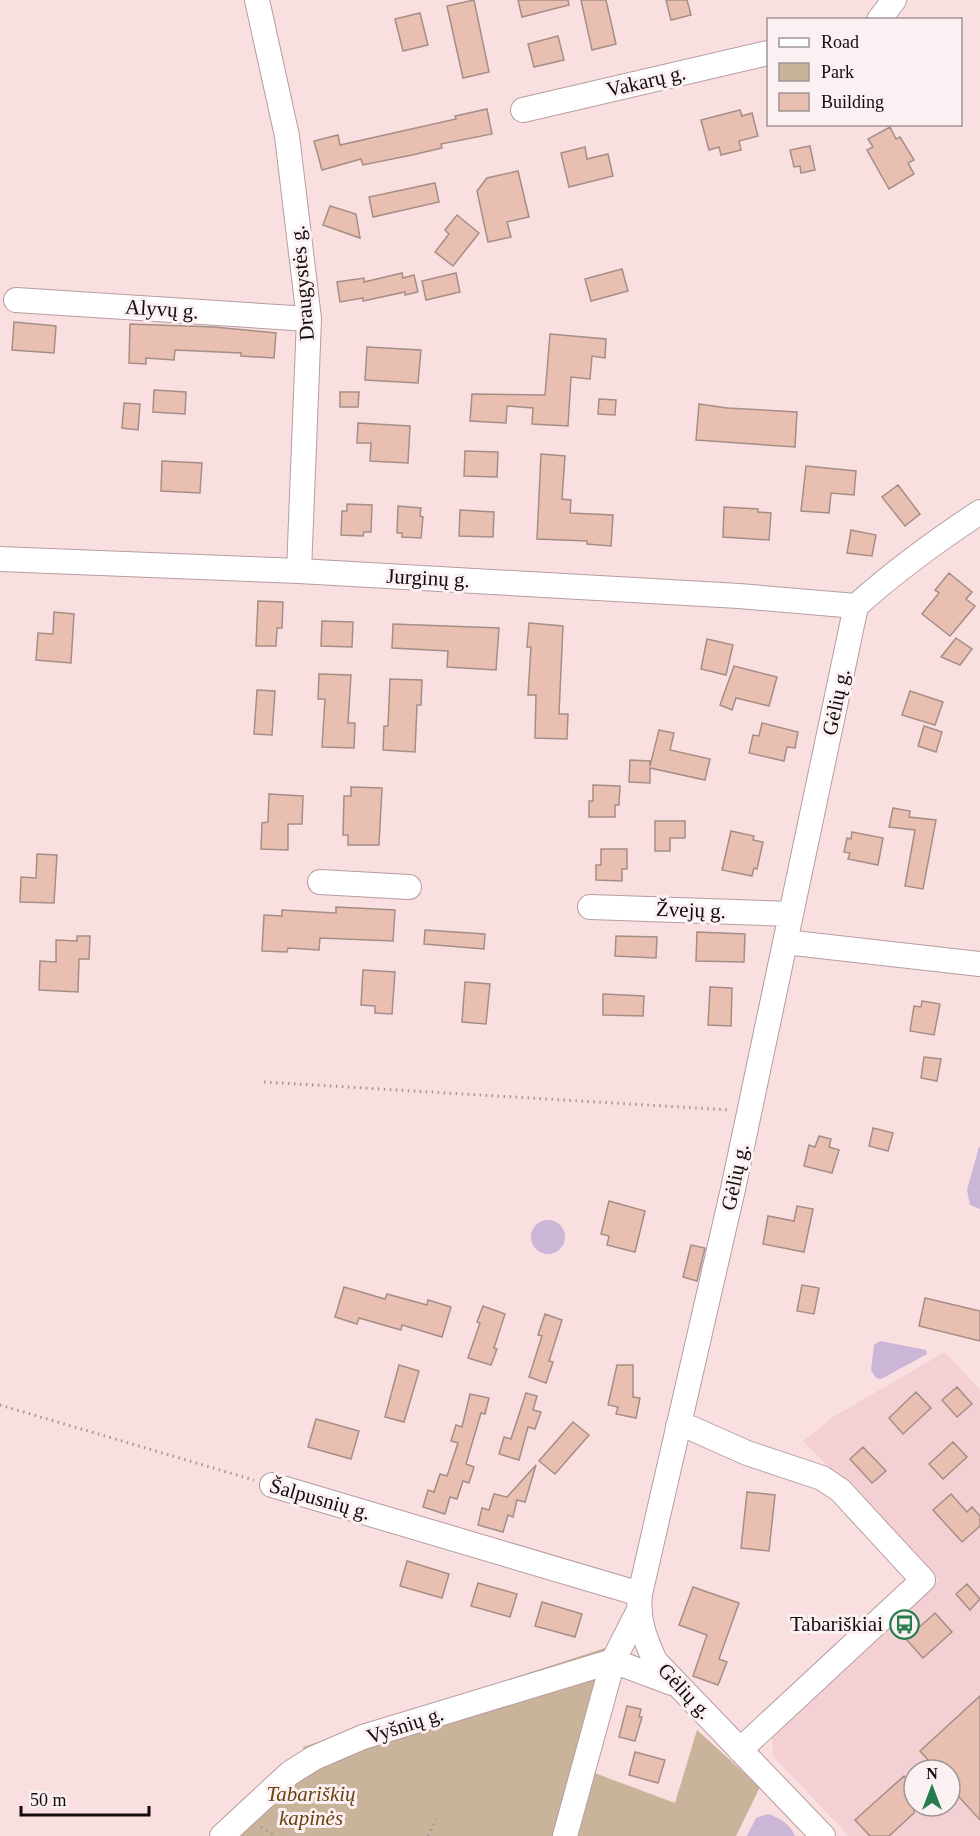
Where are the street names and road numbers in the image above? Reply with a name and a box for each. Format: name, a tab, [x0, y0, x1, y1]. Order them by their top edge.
street label: Vakarų g.	[604, 60, 688, 102]
street label: Draugystės g.	[285, 224, 319, 342]
street label: Alyvų g.	[125, 294, 199, 324]
street label: Jurginų g.	[386, 564, 470, 592]
street label: Gėlių g.	[817, 666, 855, 738]
street label: Žvejų g.	[656, 897, 726, 923]
street label: Gėlių g.	[716, 1141, 754, 1213]
street label: Šalpusnių g.	[267, 1473, 373, 1525]
street label: Gėlių g.	[653, 1658, 717, 1724]
street label: Vyšnių g.	[364, 1701, 446, 1749]

